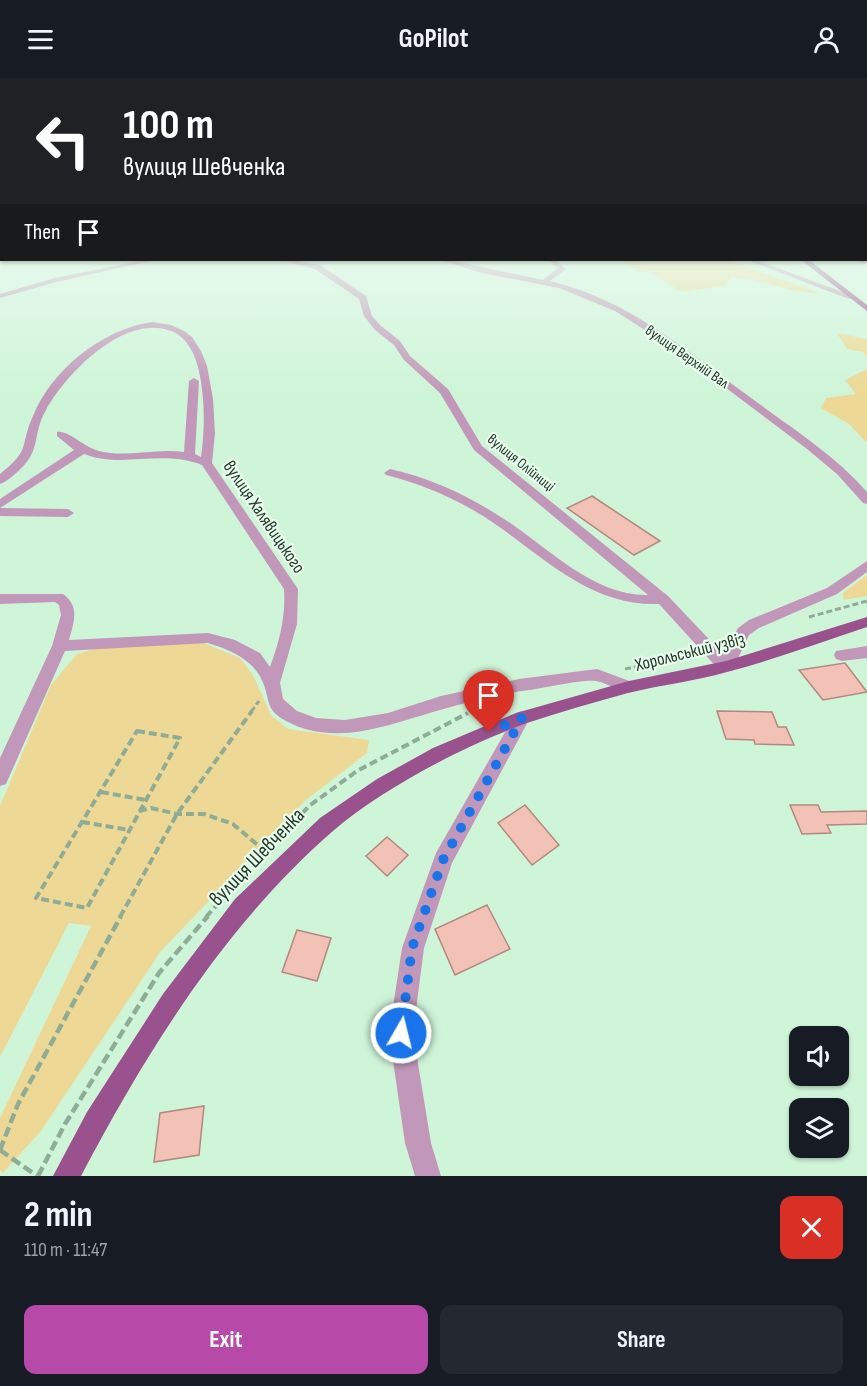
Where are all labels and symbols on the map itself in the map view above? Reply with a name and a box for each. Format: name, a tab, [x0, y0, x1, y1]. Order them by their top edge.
street label: вулиця Верхній Вал	[641, 321, 733, 393]
street label: вулиця Олійниці	[483, 430, 559, 496]
street label: вулиця Халявицького	[219, 457, 309, 577]
street label: Хорольський узвіз	[632, 628, 747, 676]
pin	[463, 670, 514, 732]
street label: вулиця Шевченка	[204, 803, 310, 911]
position arrow	[369, 1001, 433, 1065]

